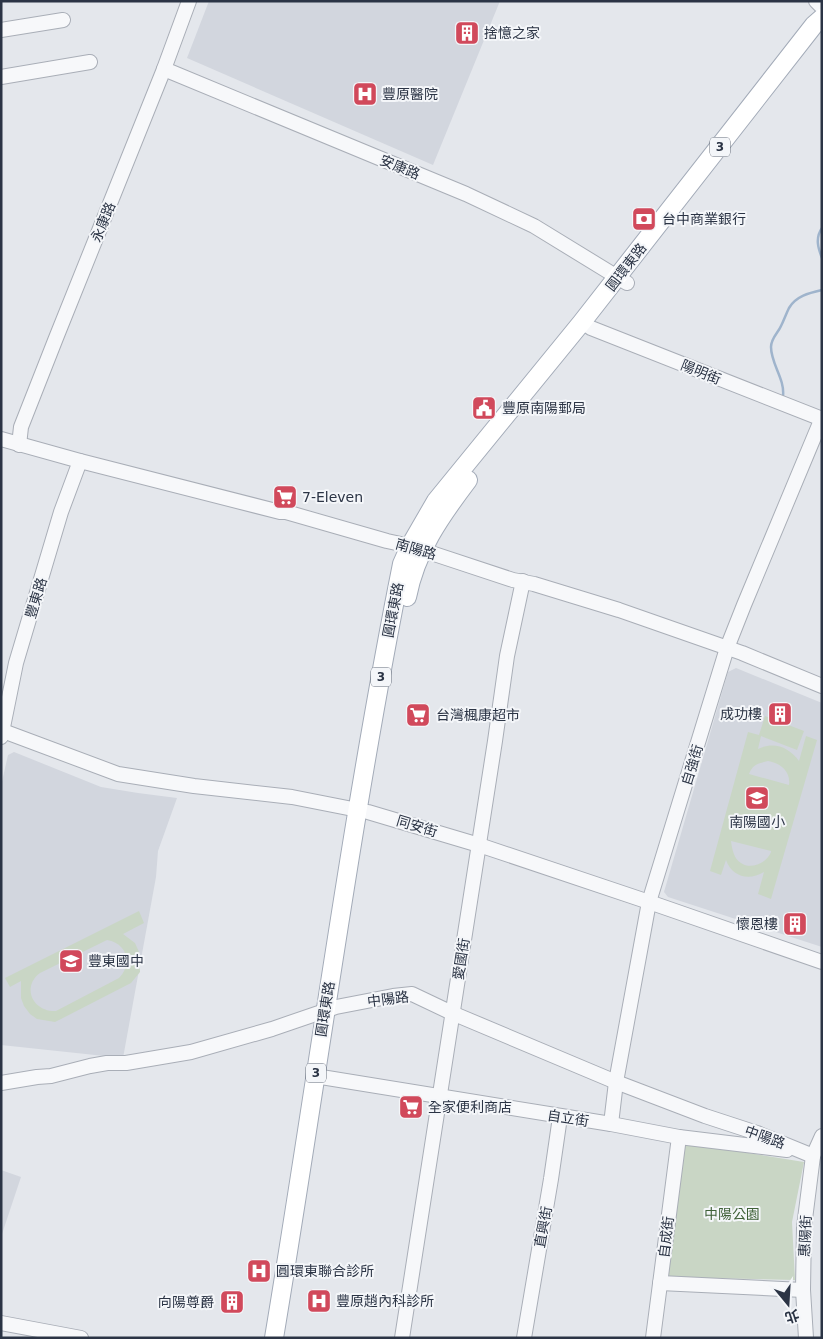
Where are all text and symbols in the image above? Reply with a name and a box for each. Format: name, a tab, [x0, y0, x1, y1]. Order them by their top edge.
building icon: 捨憶之家	[454, 20, 480, 46]
place label: 捨憶之家	[484, 25, 540, 41]
hospital icon: 豐原醫院	[352, 81, 378, 107]
place label: 豐原醫院	[382, 86, 438, 102]
road number: 3	[710, 138, 730, 156]
street label: 安康路	[378, 152, 422, 182]
street label: 永康路	[88, 200, 118, 244]
bank icon: 台中商業銀行	[631, 206, 657, 232]
place label: 台中商業銀行	[662, 211, 746, 227]
street label: 圓環東路	[602, 240, 650, 294]
street label: 陽明街	[679, 357, 723, 387]
public building icon: 豐原南陽郵局	[471, 395, 497, 421]
place label: 豐原南陽郵局	[502, 400, 586, 416]
supermarket icon: 7-Eleven	[272, 484, 298, 510]
place label: 7-Eleven	[302, 489, 363, 505]
street label: 南陽路	[394, 536, 438, 562]
street label: 豐東路	[22, 576, 50, 620]
street label: 圓環東路	[380, 581, 406, 639]
road number: 3	[371, 668, 391, 686]
building icon: 成功樓	[767, 701, 793, 727]
supermarket icon: 台灣楓康超市	[405, 702, 431, 728]
place label: 成功樓	[720, 706, 762, 722]
place label: 台灣楓康超市	[436, 707, 520, 723]
street label: 自強街	[678, 743, 706, 787]
school or university icon: 南陽國小	[744, 785, 770, 811]
street label: 同安街	[395, 812, 439, 840]
place label: 南陽國小	[729, 814, 785, 830]
building icon: 懷恩樓	[782, 911, 808, 937]
place label: 懷恩樓	[736, 916, 778, 932]
street label: 愛國街	[450, 937, 472, 981]
school or university icon: 豐東國中	[58, 948, 84, 974]
place label: 豐東國中	[88, 953, 144, 969]
street label: 圓環東路	[313, 980, 337, 1038]
street label: 中陽路	[366, 989, 410, 1009]
road number: 3	[306, 1064, 326, 1082]
supermarket icon: 全家便利商店	[398, 1094, 424, 1120]
place label: 全家便利商店	[428, 1099, 512, 1115]
street label: 自立街	[546, 1107, 590, 1129]
street label: 中陽路	[743, 1122, 787, 1152]
street label: 直興街	[531, 1205, 555, 1249]
park label: 中陽公園	[704, 1206, 760, 1222]
street label: 自成街	[656, 1215, 676, 1259]
street label: 惠陽街	[796, 1215, 814, 1257]
hospital icon: 圓環東聯合診所	[246, 1258, 272, 1284]
place label: 圓環東聯合診所	[276, 1263, 374, 1279]
north arrow	[763, 1279, 813, 1329]
hospital icon: 豐原趙內科診所	[306, 1288, 332, 1314]
building icon: 向陽尊爵	[219, 1289, 245, 1315]
place label: 豐原趙內科診所	[336, 1293, 434, 1309]
place label: 向陽尊爵	[158, 1294, 214, 1310]
text: 北	[783, 1307, 801, 1326]

